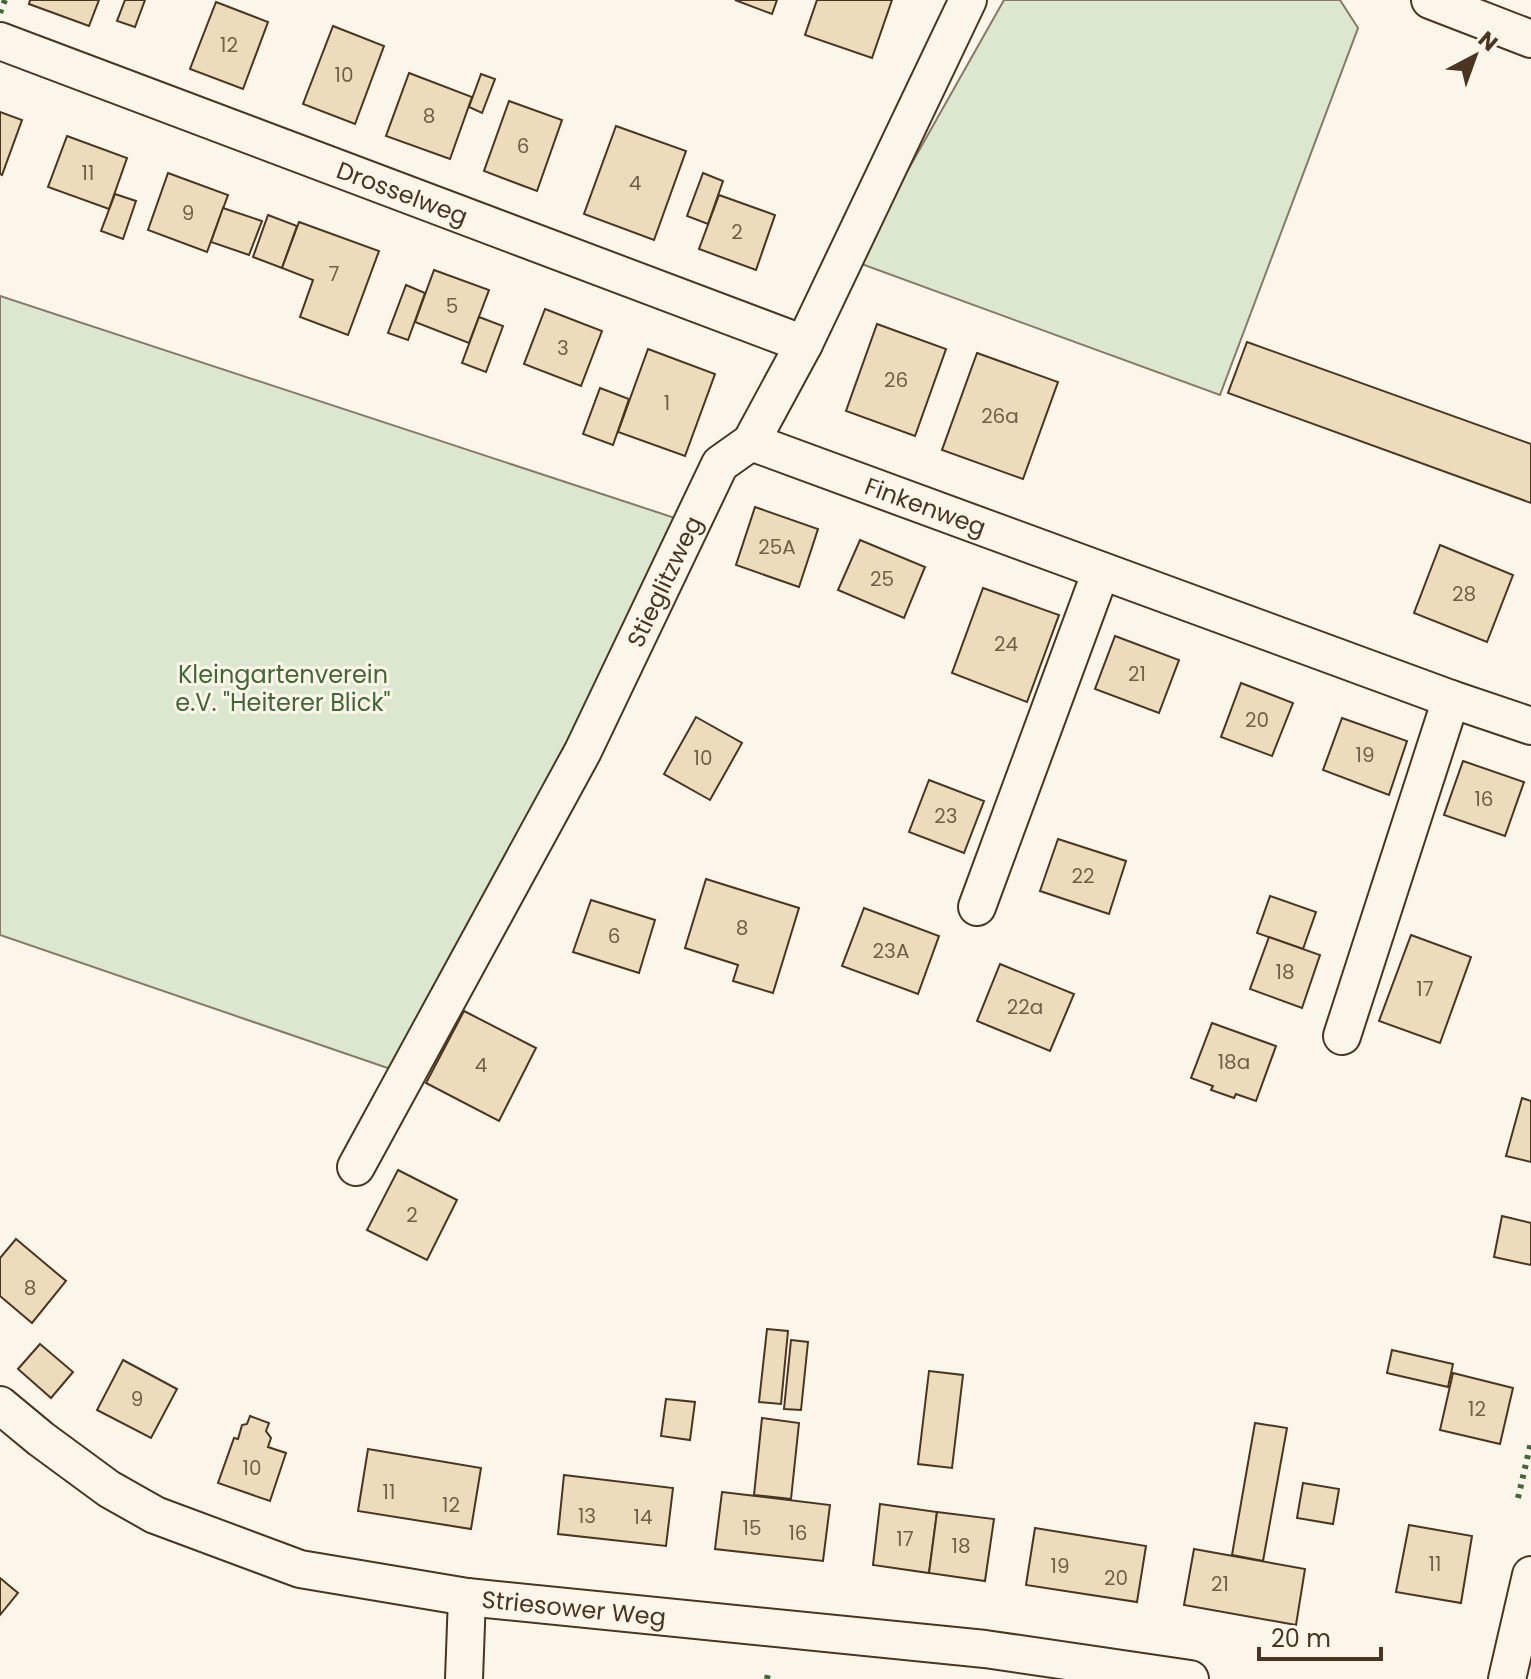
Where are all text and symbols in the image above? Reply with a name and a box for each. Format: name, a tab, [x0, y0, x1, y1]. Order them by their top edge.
north arrow	[1435, 16, 1515, 96]
text: N	[1471, 24, 1504, 58]
house number: 12	[220, 31, 238, 59]
house number: 10	[335, 61, 353, 89]
house number: 8	[423, 102, 435, 130]
house number: 6	[517, 132, 529, 160]
street label: Drosselweg	[332, 153, 473, 232]
house number: 11	[82, 159, 94, 187]
house number: 4	[629, 169, 641, 197]
house number: 9	[182, 199, 194, 227]
house number: 2	[731, 218, 743, 246]
house number: 7	[329, 260, 340, 288]
house number: 5	[446, 292, 458, 320]
house number: 3	[557, 334, 569, 362]
house number: 26	[884, 366, 908, 394]
house number: 1	[664, 389, 670, 417]
house number: 26a	[981, 402, 1019, 430]
street label: Finkenweg	[860, 469, 991, 543]
street label: Stieglitzweg	[619, 510, 710, 653]
house number: 25A	[758, 533, 796, 561]
house number: 25	[870, 565, 894, 593]
house number: 28	[1452, 580, 1476, 608]
house number: 24	[994, 630, 1018, 658]
park label: Kleingartenverein e.V. "Heiterer Blick"	[175, 658, 391, 719]
house number: 21	[1128, 660, 1146, 688]
house number: 20	[1245, 706, 1269, 734]
house number: 19	[1356, 741, 1375, 769]
house number: 10	[694, 744, 712, 772]
house number: 16	[1474, 785, 1494, 813]
house number: 23	[934, 802, 958, 830]
house number: 22	[1072, 862, 1095, 890]
house number: 8	[736, 914, 748, 942]
house number: 6	[608, 922, 620, 950]
house number: 23A	[873, 937, 909, 965]
house number: 18	[1275, 958, 1295, 986]
house number: 17	[1416, 975, 1434, 1003]
house number: 22a	[1007, 993, 1043, 1021]
house number: 18a	[1218, 1048, 1250, 1076]
house number: 4	[475, 1051, 487, 1079]
house number: 2	[406, 1201, 418, 1229]
house number: 8	[24, 1274, 36, 1302]
house number: 9	[131, 1385, 143, 1413]
house number: 12	[1468, 1395, 1486, 1423]
house number: 10	[243, 1454, 261, 1482]
house number: 11	[383, 1478, 395, 1506]
house number: 12	[442, 1491, 460, 1519]
house number: 13	[578, 1502, 596, 1530]
house number: 14	[634, 1503, 652, 1531]
house number: 15	[743, 1514, 761, 1542]
house number: 16	[788, 1519, 808, 1547]
house number: 17	[896, 1525, 914, 1553]
house number: 18	[951, 1532, 971, 1560]
house number: 11	[1429, 1550, 1441, 1578]
house number: 19	[1051, 1552, 1070, 1580]
house number: 20	[1104, 1564, 1128, 1592]
house number: 21	[1211, 1570, 1229, 1598]
street label: Striesower Weg	[480, 1582, 668, 1633]
scale bar	[1259, 1611, 1381, 1661]
text: 20 m	[1271, 1622, 1331, 1655]

